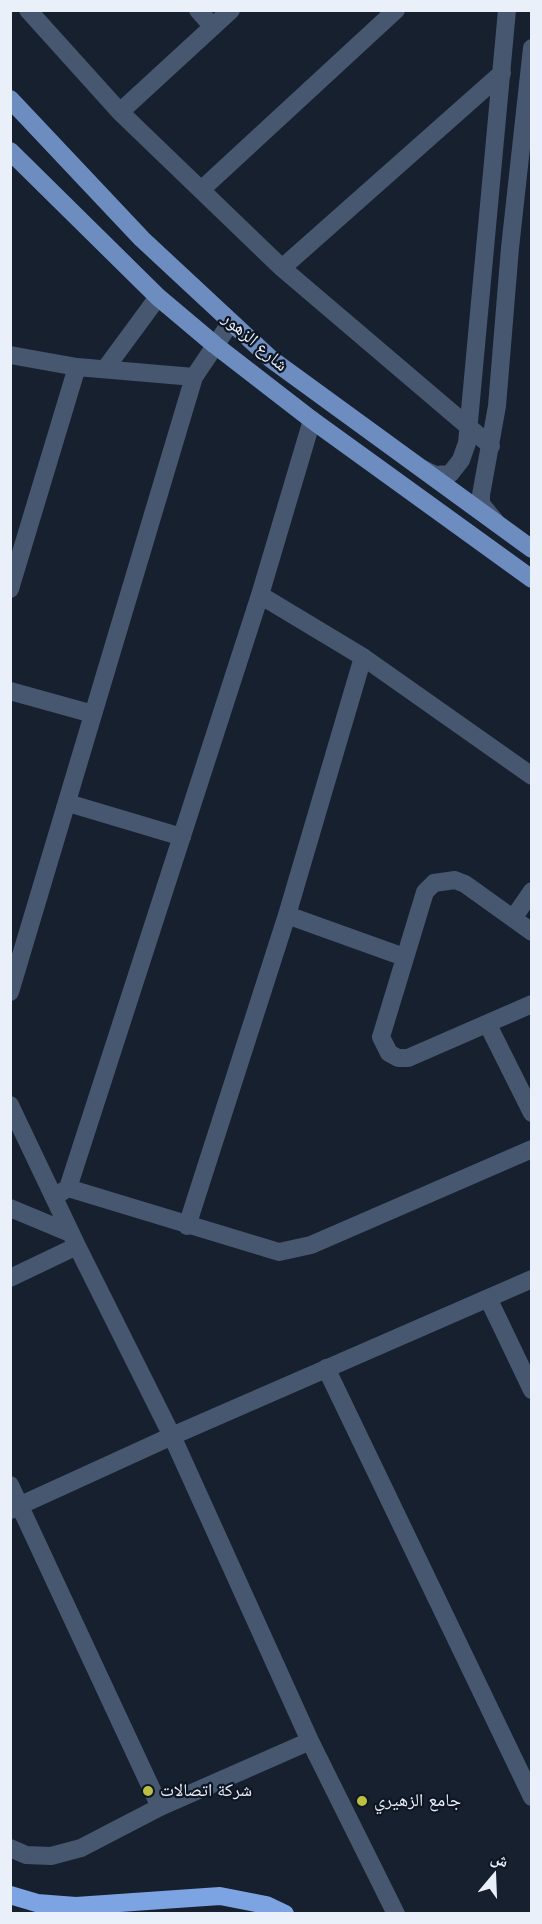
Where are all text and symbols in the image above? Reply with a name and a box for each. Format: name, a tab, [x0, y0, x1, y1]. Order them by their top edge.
street label: شارع الزهور	[218, 308, 292, 376]
place label: شركة اتصالات	[160, 1780, 252, 1802]
marker: شركة اتصالات	[141, 1784, 155, 1798]
place label: جامع الزهيري	[374, 1790, 461, 1812]
marker: جامع الزهيري	[355, 1794, 369, 1808]
north arrow	[464, 1846, 524, 1906]
text: ش	[489, 1847, 511, 1871]

